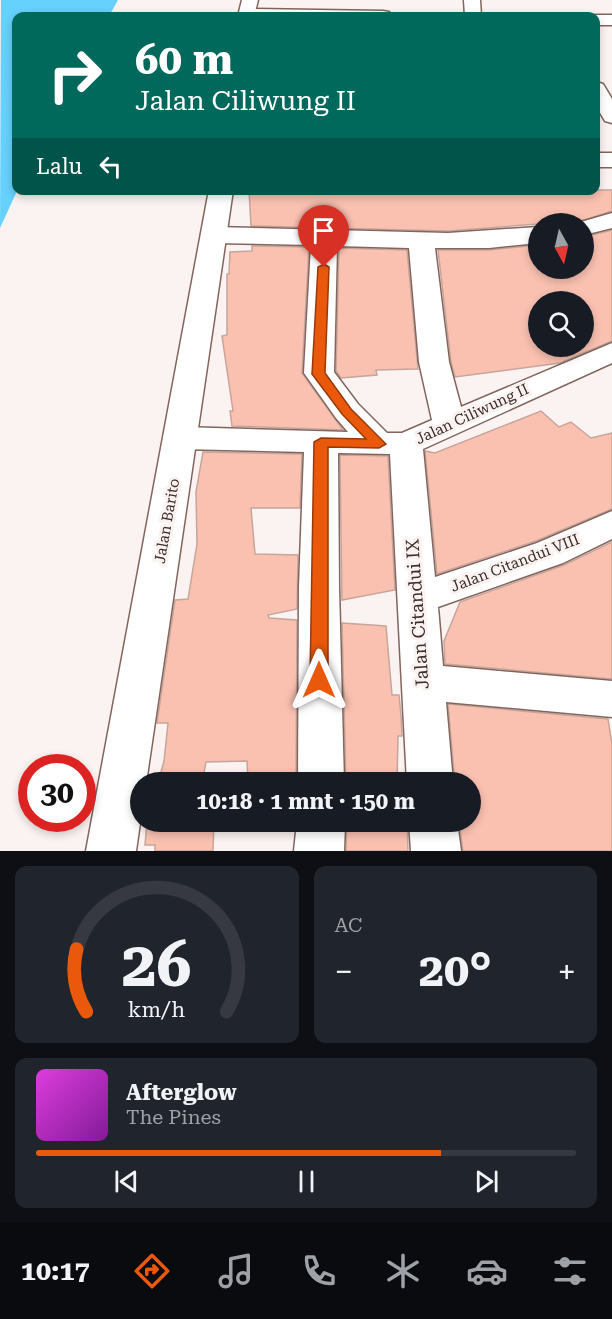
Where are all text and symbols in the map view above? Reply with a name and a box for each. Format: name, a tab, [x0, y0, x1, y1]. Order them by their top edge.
text: 60 m	[135, 35, 233, 84]
icon: right	[36, 36, 114, 114]
text: Jalan Ciliwung II	[135, 85, 356, 117]
icon: left	[94, 150, 127, 183]
text: Lalu	[36, 154, 82, 179]
pin	[298, 205, 349, 267]
north arrow	[528, 213, 594, 279]
map controls	[528, 213, 594, 357]
icon: arrive	[307, 214, 340, 247]
button: search	[528, 291, 594, 357]
street label: Jalan Ciliwung II	[413, 380, 531, 448]
street label: Jalan Barito	[151, 477, 183, 565]
street label: Jalan Citandui VIII	[448, 530, 582, 596]
street label: Jalan Citandui IX	[401, 538, 433, 690]
position arrow	[287, 648, 351, 712]
speed limit sign: 30	[18, 754, 96, 832]
text: 10:18 · 1 mnt · 150 m	[196, 789, 415, 814]
text: AC	[335, 913, 362, 937]
text: 26	[122, 928, 192, 1001]
text: 20°	[419, 944, 492, 997]
text: −	[335, 952, 353, 991]
text: +	[558, 952, 576, 991]
text: km/h	[128, 997, 186, 1022]
text: Afterglow	[126, 1080, 237, 1105]
text: The Pines	[126, 1105, 221, 1129]
icon: previous	[110, 1165, 143, 1198]
icon: pause	[290, 1165, 323, 1198]
icon: next	[470, 1165, 503, 1198]
icon: directions	[131, 1250, 173, 1292]
icon: music	[215, 1250, 257, 1292]
icon: phone	[298, 1250, 340, 1292]
icon: climate	[382, 1250, 424, 1292]
icon: car	[466, 1250, 508, 1292]
icon: filters	[549, 1250, 591, 1292]
text: 10:17	[21, 1255, 90, 1287]

